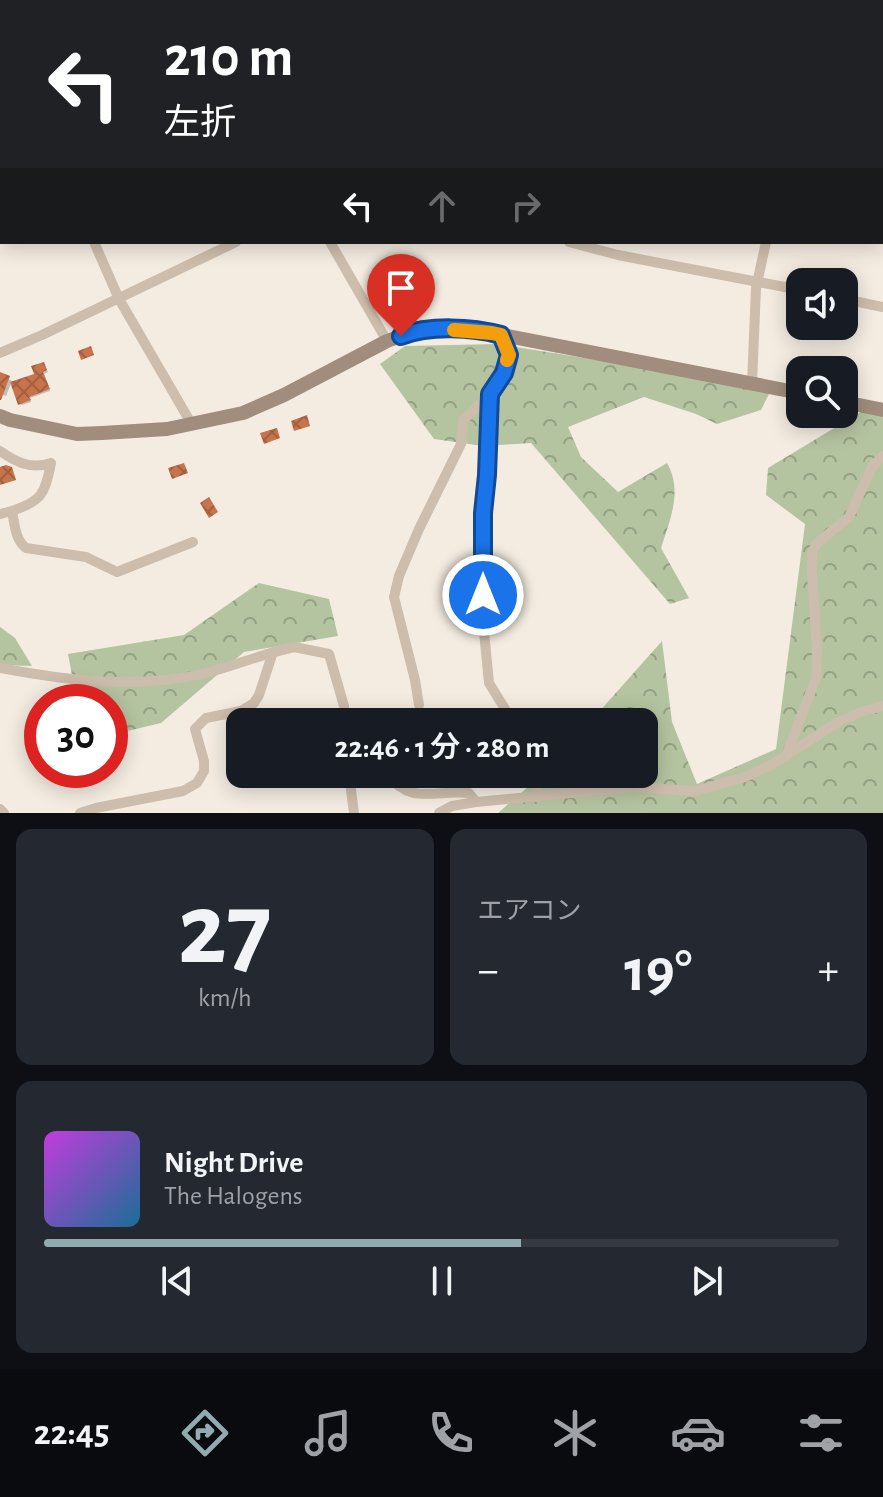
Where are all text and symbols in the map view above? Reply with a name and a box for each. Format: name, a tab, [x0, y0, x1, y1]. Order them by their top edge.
text: 210 m	[164, 30, 293, 86]
icon: left	[32, 32, 136, 136]
text: 左折	[164, 105, 236, 141]
icon: left	[336, 184, 380, 228]
icon: ahead	[420, 184, 464, 228]
icon: right	[504, 184, 548, 228]
pin	[367, 254, 435, 336]
icon: arrive	[379, 266, 423, 310]
map controls	[786, 268, 858, 428]
button: sound	[786, 268, 858, 340]
button: search	[786, 356, 858, 428]
position arrow	[441, 553, 525, 637]
speed limit sign: 30	[24, 684, 128, 788]
text: 22:46 · 1 分 · 280 m	[334, 733, 550, 763]
text: 27	[178, 879, 272, 983]
text: エアコン	[478, 898, 582, 924]
text: 19°	[624, 942, 692, 1002]
text: −	[478, 949, 499, 993]
text: +	[818, 949, 839, 993]
text: km/h	[198, 985, 252, 1011]
text: Night Drive	[164, 1148, 303, 1178]
text: The Halogens	[164, 1183, 302, 1209]
icon: previous	[155, 1259, 199, 1303]
icon: pause	[420, 1259, 464, 1303]
icon: next	[685, 1259, 729, 1303]
icon: directions	[177, 1405, 233, 1461]
icon: music	[300, 1405, 356, 1461]
icon: phone	[423, 1405, 479, 1461]
icon: climate	[547, 1405, 603, 1461]
icon: car	[670, 1405, 726, 1461]
icon: filters	[793, 1405, 849, 1461]
text: 22:45	[34, 1415, 109, 1451]

